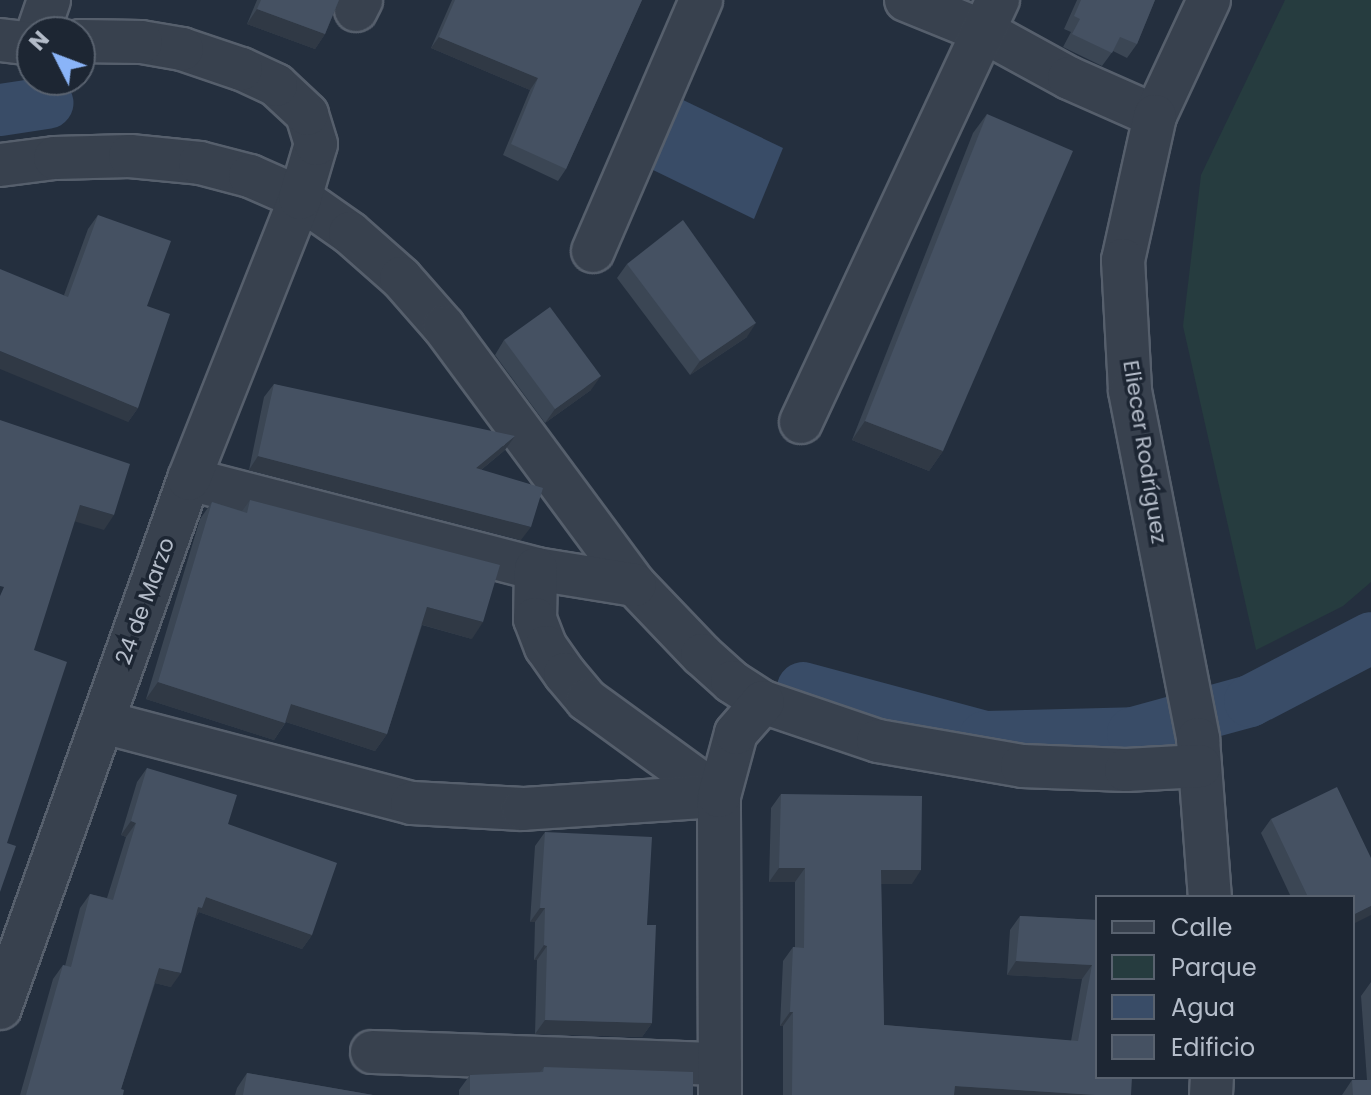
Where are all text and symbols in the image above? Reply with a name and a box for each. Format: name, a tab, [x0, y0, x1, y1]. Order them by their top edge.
north arrow	[16, 16, 96, 96]
text: N	[22, 24, 56, 57]
street label: Eliecer Rodríguez	[1117, 358, 1173, 546]
street label: 24 de Marzo	[110, 534, 180, 668]
legend	[1095, 895, 1355, 1079]
text: Calle	[1171, 911, 1232, 944]
text: Parque	[1171, 951, 1257, 984]
text: Agua	[1171, 991, 1235, 1024]
text: Edificio	[1171, 1031, 1255, 1064]

